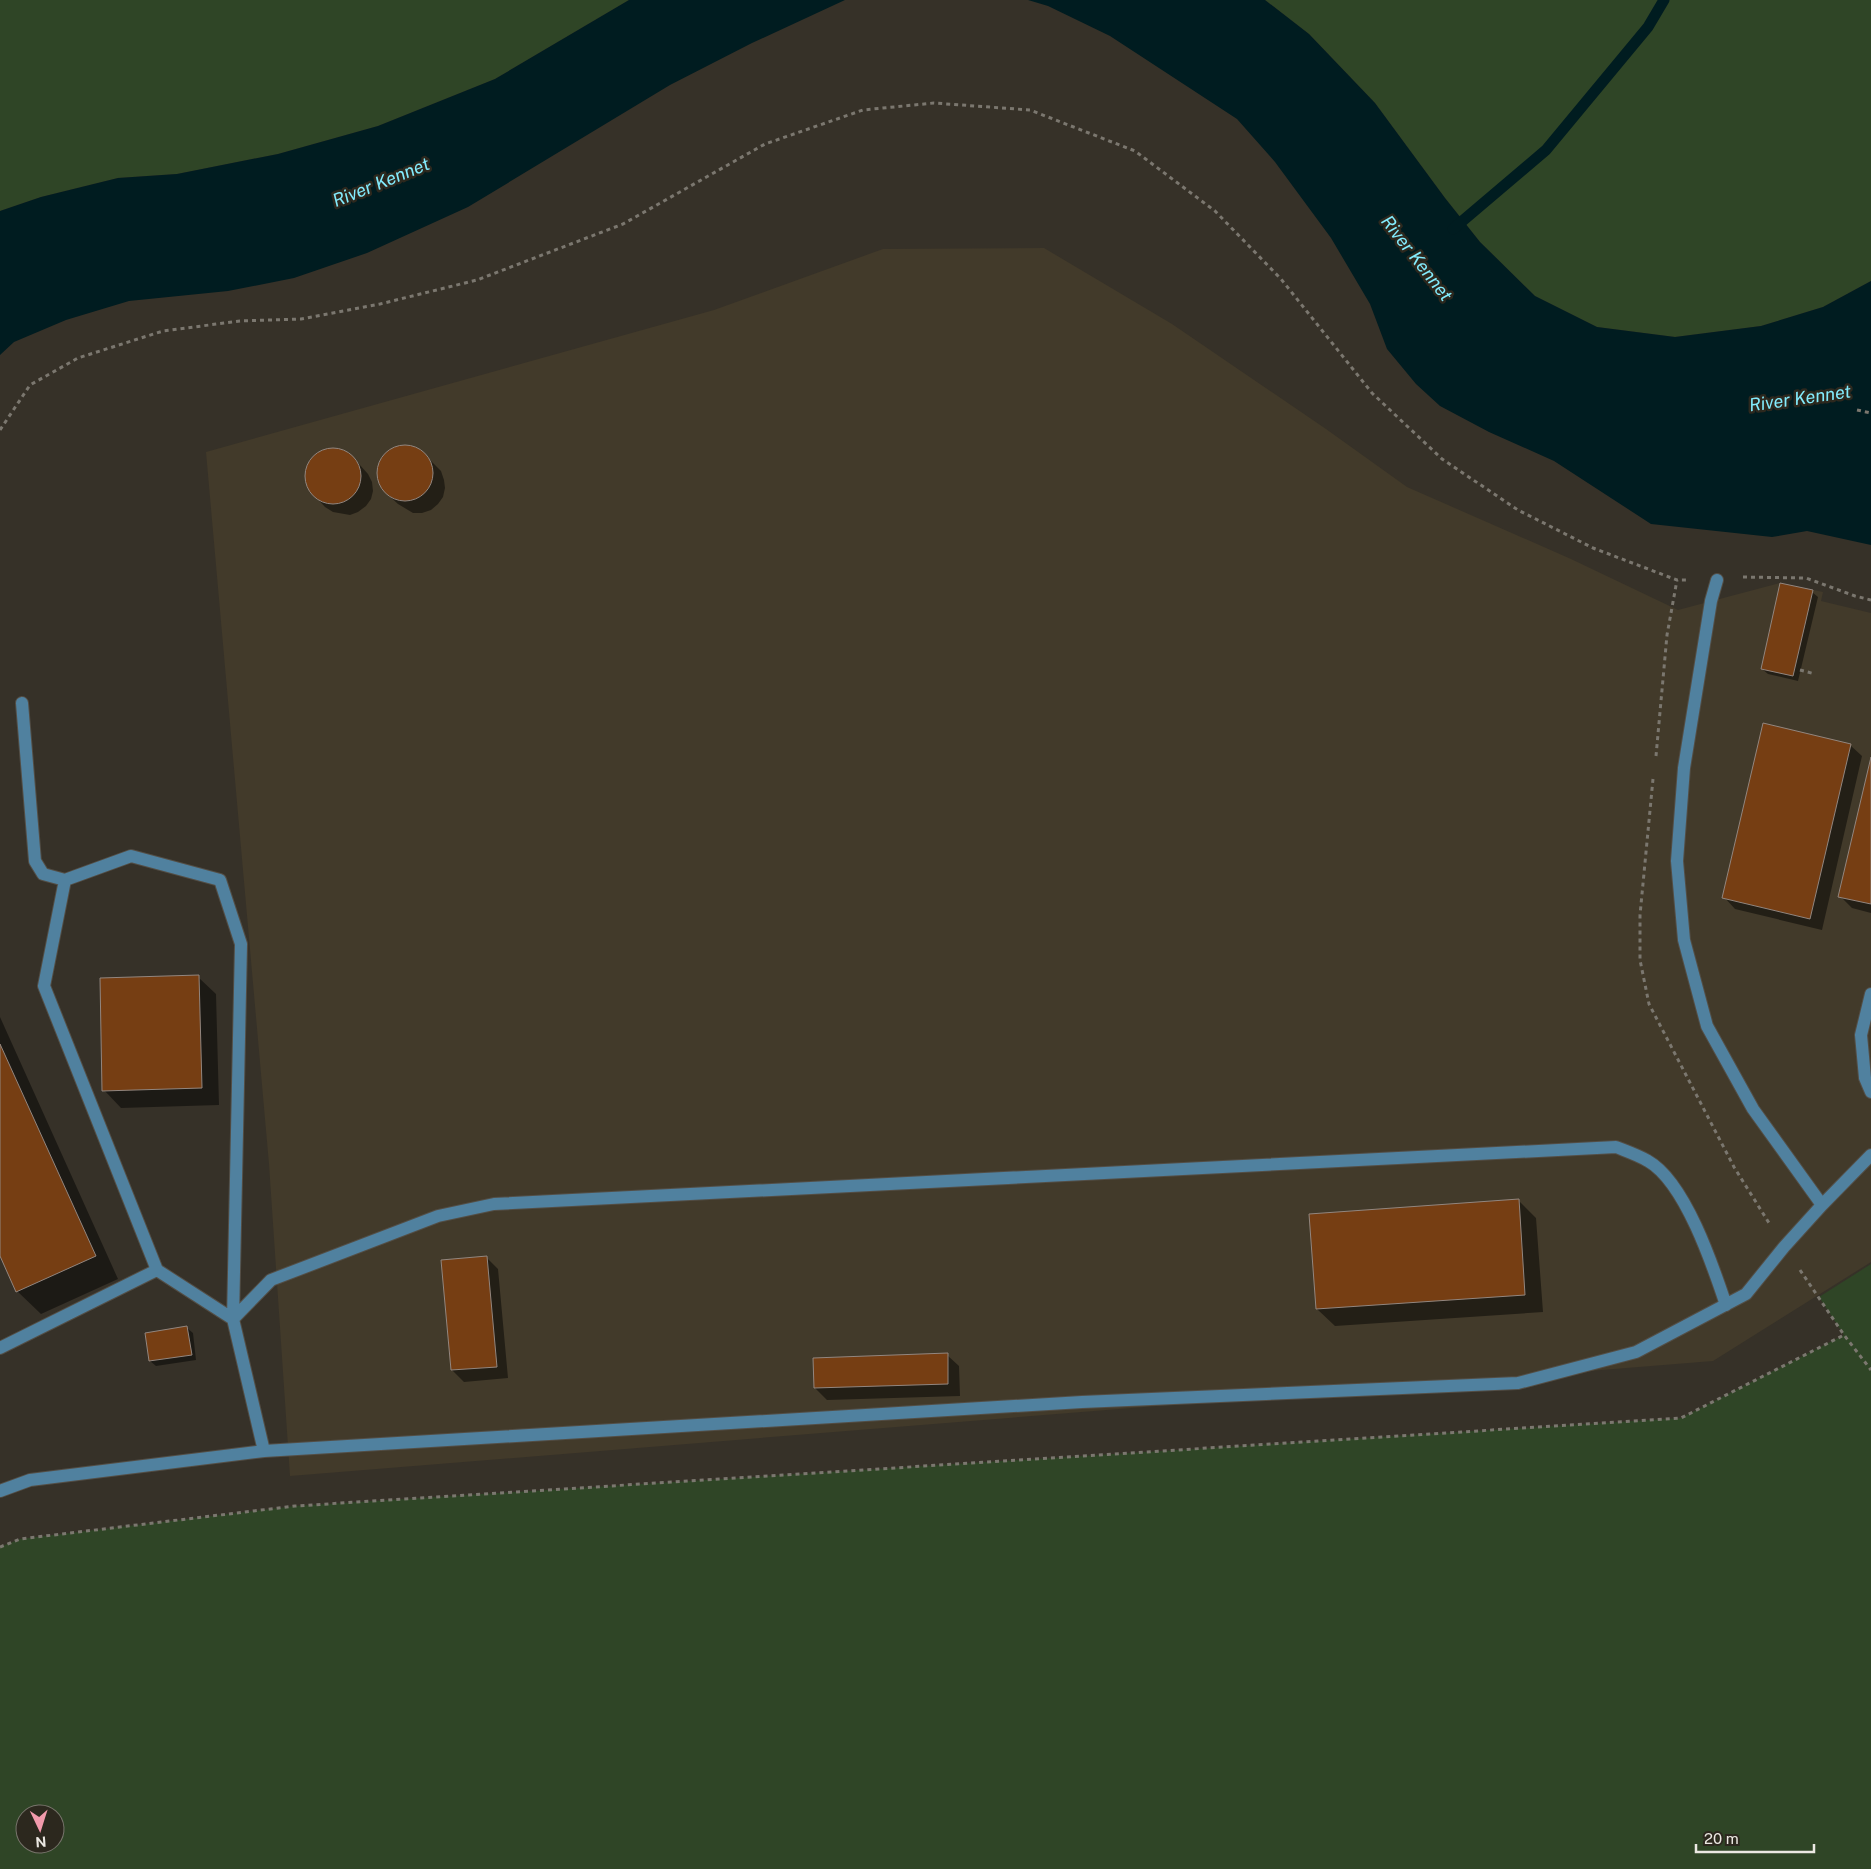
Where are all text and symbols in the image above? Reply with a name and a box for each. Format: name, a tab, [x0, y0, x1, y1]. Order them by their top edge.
water label: River Kennet	[329, 153, 433, 211]
water label: River Kennet	[1377, 211, 1457, 305]
water label: River Kennet	[1748, 380, 1853, 416]
north arrow	[15, 1804, 65, 1854]
scale bar	[1696, 1822, 1814, 1854]
text: 20 m	[1704, 1830, 1739, 1847]
text: N	[35, 1834, 47, 1850]

